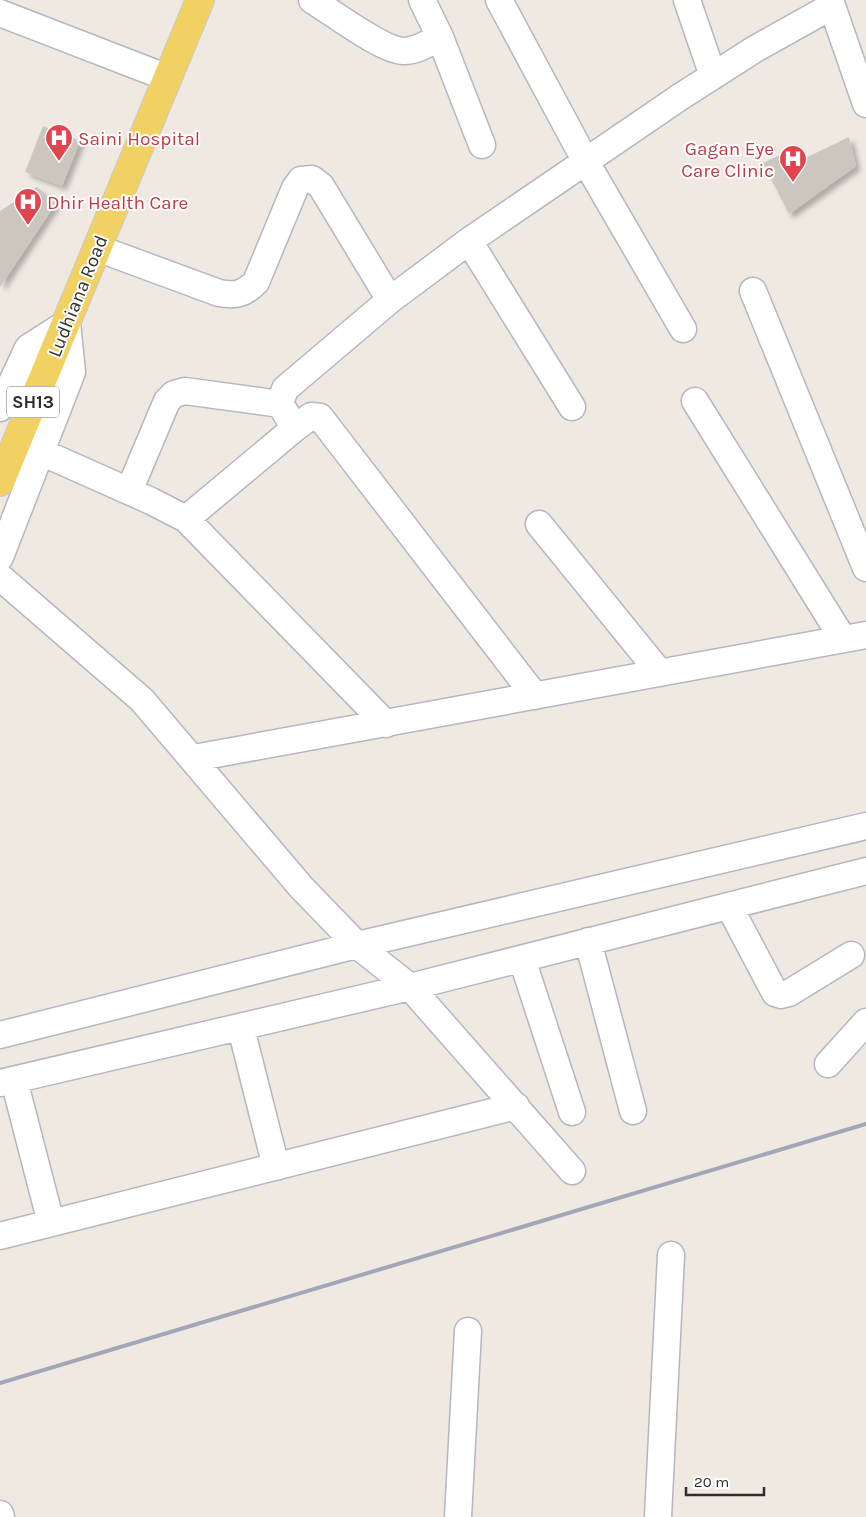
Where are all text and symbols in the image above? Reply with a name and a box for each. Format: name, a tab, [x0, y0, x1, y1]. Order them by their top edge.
hospital icon: Saini Hospital	[44, 123, 74, 162]
place label: Saini Hospital	[78, 128, 200, 150]
place label: Gagan Eye Care Clinic	[681, 138, 774, 182]
hospital icon: Gagan Eye Care Clinic	[778, 144, 808, 183]
hospital icon: Dhir Health Care	[13, 187, 43, 226]
place label: Dhir Health Care	[47, 192, 188, 214]
street label: Ludhiana Road	[43, 232, 112, 360]
road number: SH13	[7, 387, 59, 418]
scale bar	[686, 1464, 764, 1496]
text: 20 m	[694, 1473, 729, 1491]

